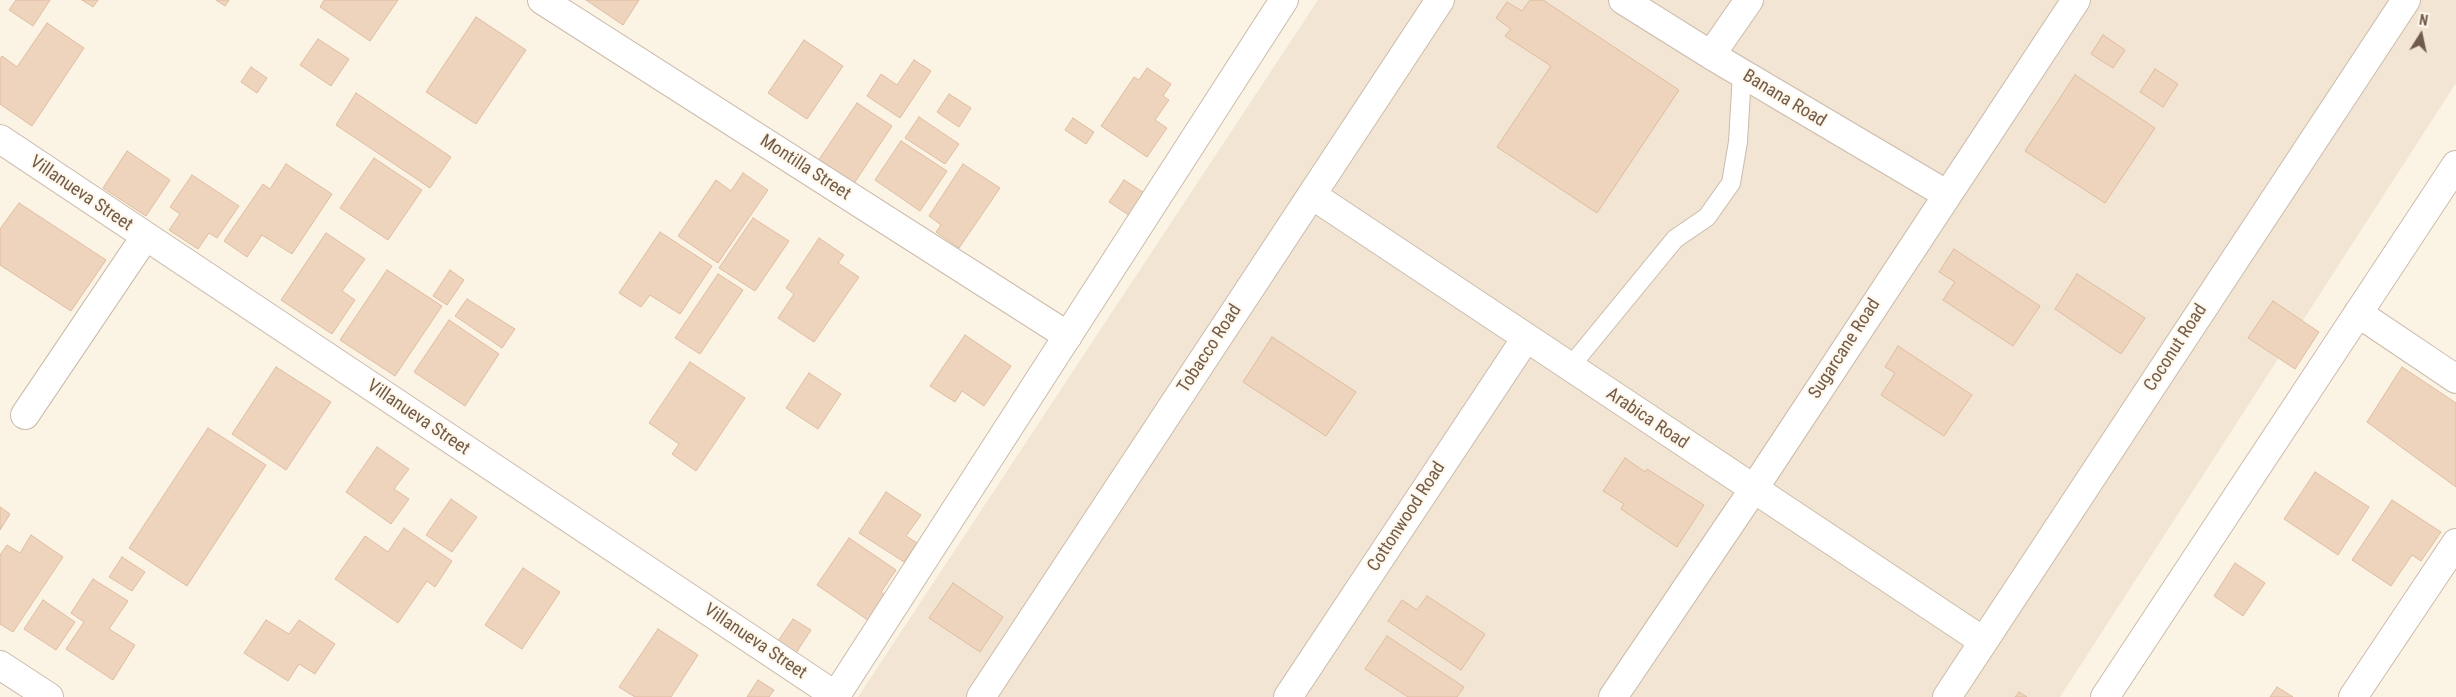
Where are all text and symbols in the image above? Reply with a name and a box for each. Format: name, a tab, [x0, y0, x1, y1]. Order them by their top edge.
north arrow	[2396, 10, 2446, 60]
text: N	[2418, 12, 2429, 29]
street label: Banana Road	[1738, 66, 1830, 132]
street label: Montilla Street	[756, 131, 854, 205]
street label: Villanueva Street	[25, 152, 137, 236]
street label: Sugarcane Road	[1805, 295, 1885, 403]
street label: Coconut Road	[2140, 300, 2212, 396]
street label: Tobacco Road	[1173, 301, 1247, 397]
street label: Villanueva Street	[362, 376, 474, 460]
street label: Arabica Road	[1602, 384, 1692, 454]
street label: Cottonwood Road	[1364, 458, 1450, 576]
street label: Villanueva Street	[699, 600, 811, 684]

